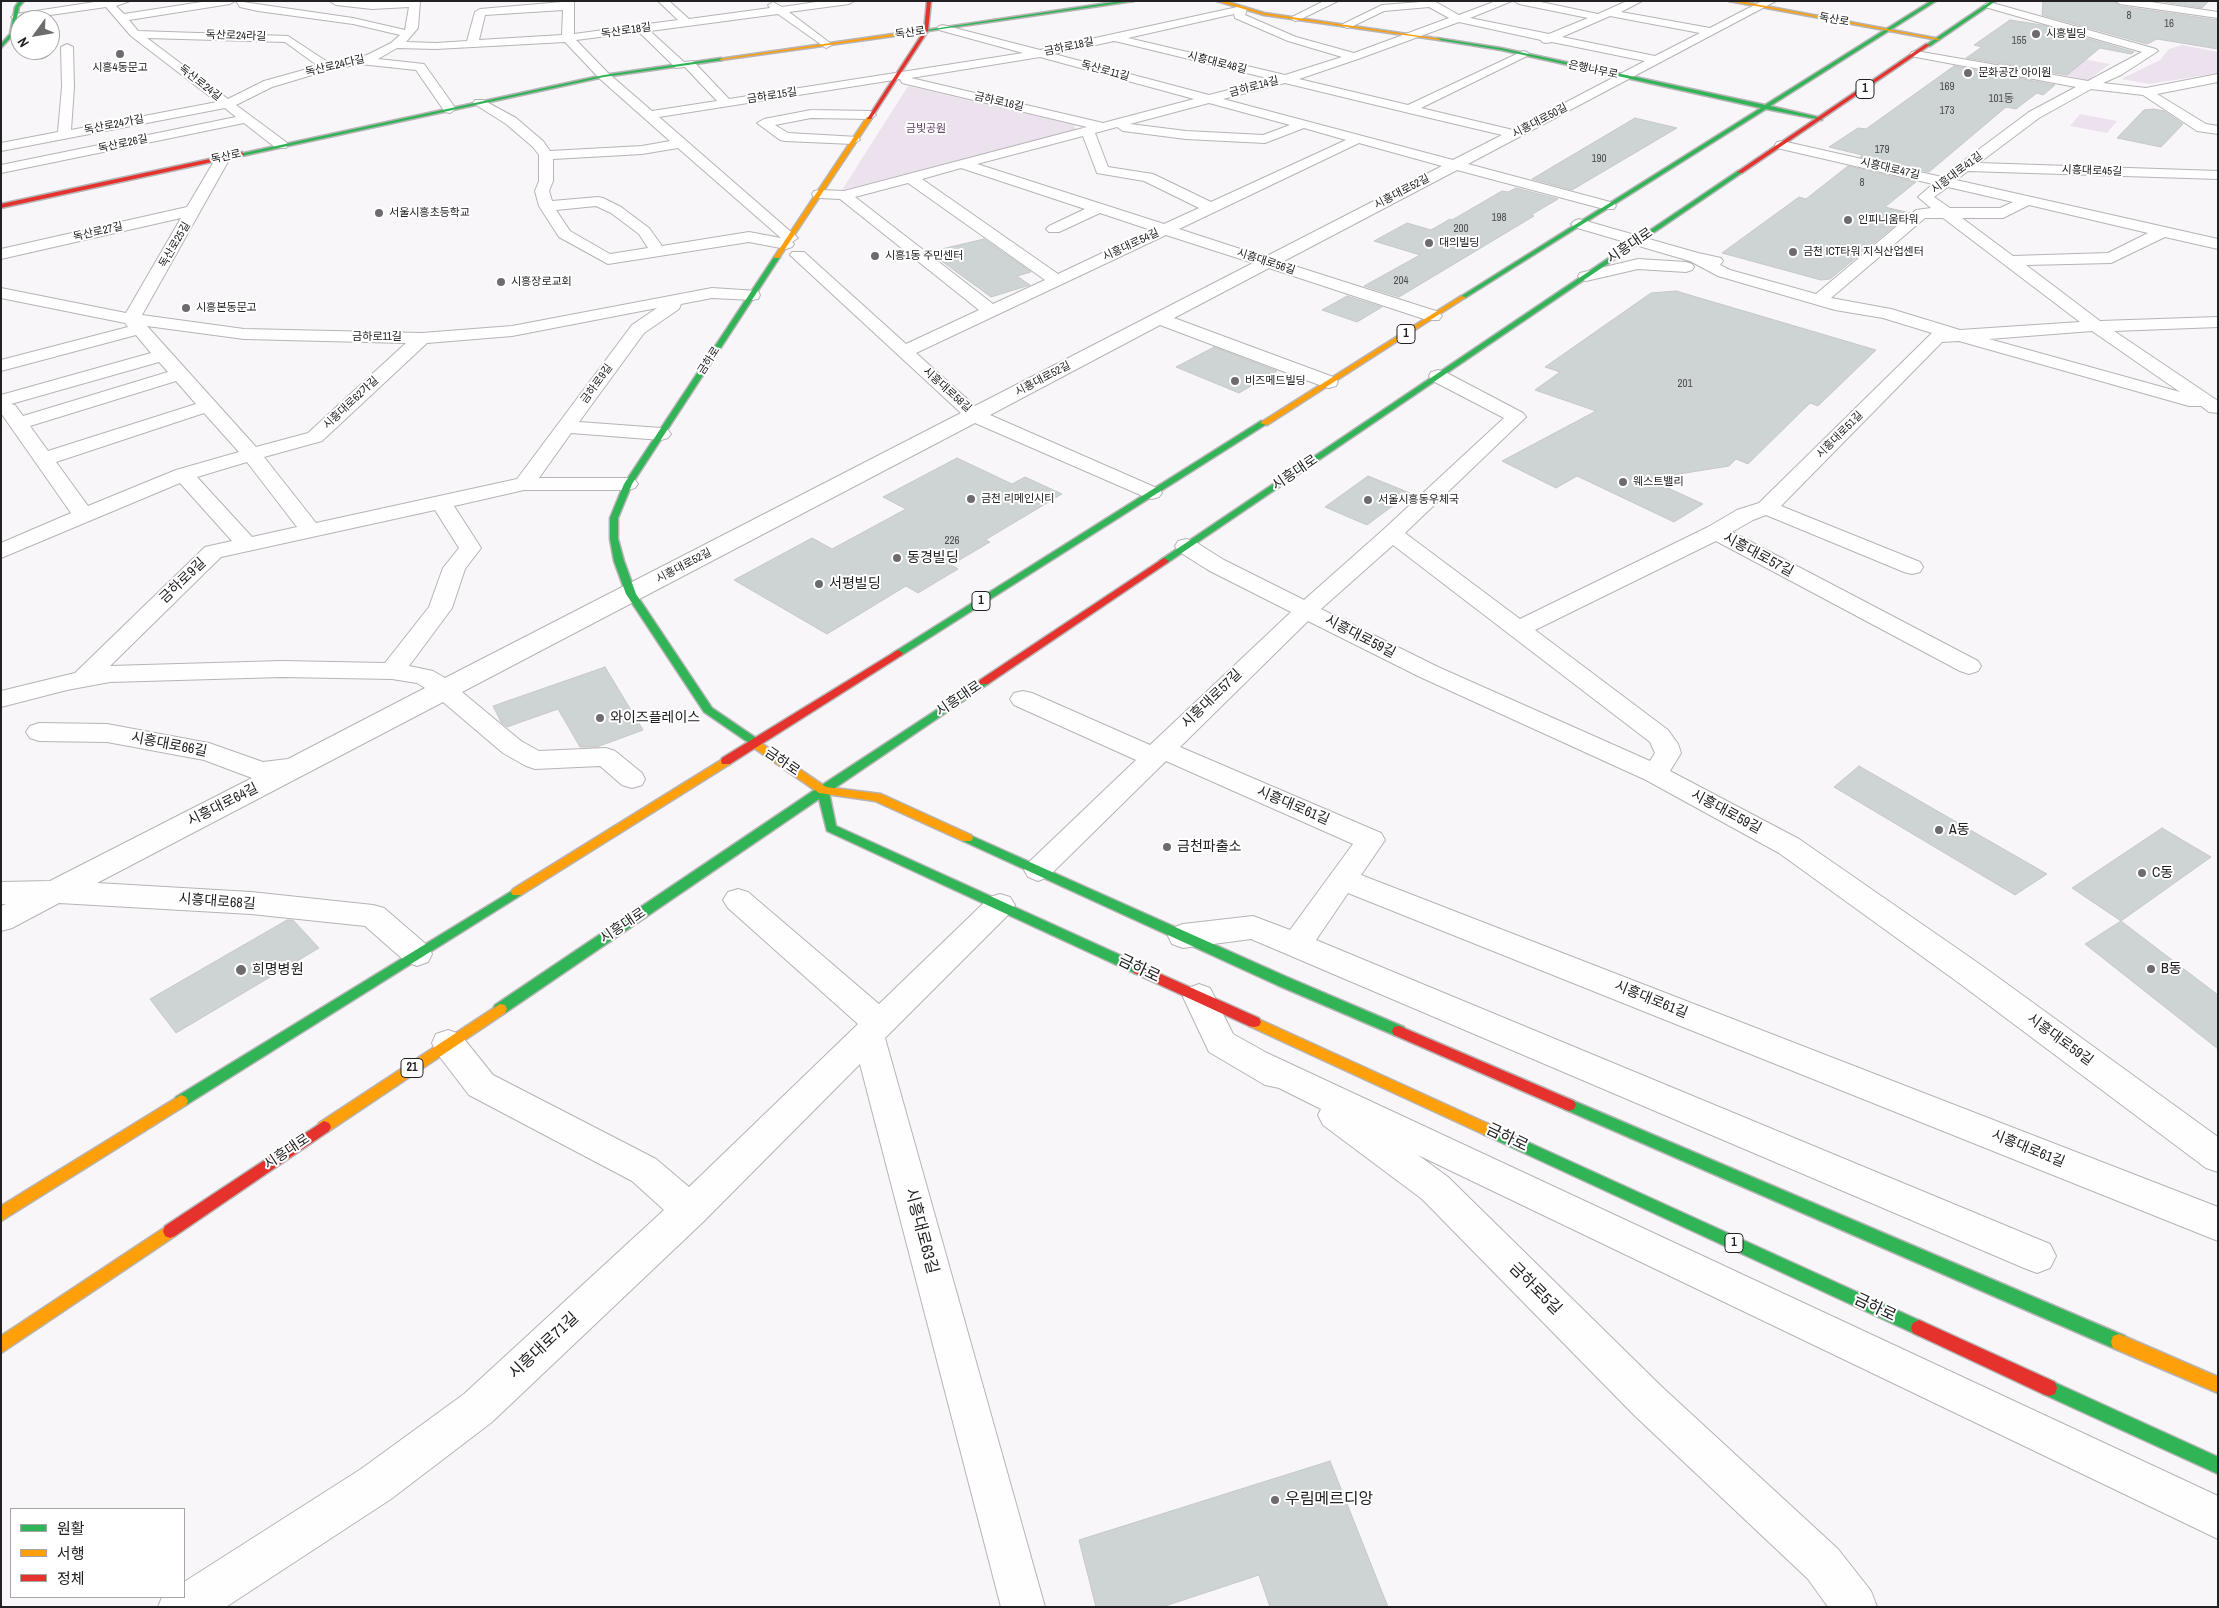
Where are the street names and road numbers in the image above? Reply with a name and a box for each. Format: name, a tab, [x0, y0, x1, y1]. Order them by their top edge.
street label: 독산로	[1818, 11, 1850, 29]
street label: 독산로18길	[600, 21, 652, 41]
street label: 독산로	[894, 24, 926, 42]
street label: 독산로24라길	[205, 28, 267, 44]
street label: 금하로18길	[1043, 35, 1095, 59]
street label: 시흥대로48길	[1186, 49, 1248, 77]
street label: 독산로24다길	[304, 53, 366, 79]
street label: 독산로11길	[1079, 58, 1131, 84]
street label: 은행나무로	[1567, 58, 1619, 82]
street label: 독산로24길	[176, 62, 224, 104]
street label: 금하로14길	[1228, 74, 1280, 100]
road number: 1	[1856, 80, 1874, 98]
street label: 금하로15길	[746, 86, 798, 106]
street label: 금하로16길	[973, 90, 1025, 114]
street label: 시흥대로50길	[1510, 101, 1570, 141]
street label: 독산로24가길	[83, 113, 145, 137]
street label: 독산로26길	[97, 132, 149, 156]
street label: 독산로	[210, 147, 242, 167]
street label: 시흥대로41길	[1929, 149, 1985, 197]
street label: 시흥대로47길	[1859, 156, 1921, 182]
street label: 시흥대로45길	[2061, 163, 2123, 179]
street label: 시흥대로52길	[1372, 172, 1432, 212]
street label: 독산로27길	[72, 220, 124, 244]
street label: 독산로25길	[157, 220, 193, 270]
street label: 시흥대로	[1604, 225, 1656, 267]
street label: 시흥대로54길	[1101, 226, 1161, 264]
street label: 시흥대로56길	[1235, 246, 1297, 278]
road number: 1	[1397, 324, 1415, 344]
street label: 금하로11길	[352, 330, 402, 344]
street label: 금하로	[695, 345, 723, 377]
street label: 시흥대로52길	[1013, 359, 1073, 399]
street label: 금하로9길	[578, 362, 616, 406]
street label: 시흥대로58길	[920, 365, 974, 415]
street label: 시흥대로62가길	[321, 374, 381, 432]
street label: 시흥대로51길	[1814, 409, 1866, 461]
street label: 시흥대로	[1269, 452, 1321, 494]
street label: 시흥대로57길	[1720, 529, 1796, 581]
street label: 시흥대로52길	[654, 546, 714, 586]
street label: 금하로9길	[156, 555, 210, 607]
road number: 1	[972, 592, 990, 610]
street label: 시흥대로59길	[1322, 612, 1398, 662]
street label: 시흥대로57길	[1178, 666, 1246, 732]
street label: 시흥대로	[933, 678, 985, 720]
street label: 시흥대로66길	[130, 729, 208, 761]
street label: 금하로	[761, 744, 803, 780]
street label: 시흥대로64길	[185, 780, 261, 830]
street label: 시흥대로61길	[1254, 783, 1332, 829]
street label: 시흥대로59길	[1688, 786, 1764, 838]
street label: 시흥대로68길	[178, 891, 256, 913]
street label: 시흥대로	[597, 905, 649, 947]
street label: 금하로	[1115, 951, 1163, 987]
street label: 시흥대로61길	[1612, 978, 1690, 1022]
street label: 시흥대로59길	[2024, 1011, 2096, 1069]
road number: 21	[401, 1058, 423, 1078]
street label: 금하로	[1483, 1120, 1531, 1156]
street label: 시흥대로61길	[1989, 1127, 2067, 1171]
street label: 시흥대로	[261, 1131, 313, 1173]
street label: 시흥대로63길	[900, 1186, 942, 1276]
road number: 1	[1725, 1234, 1743, 1252]
street label: 금하로5길	[1505, 1259, 1565, 1319]
street label: 금하로	[1851, 1290, 1899, 1326]
street label: 시흥대로71길	[505, 1309, 583, 1383]

